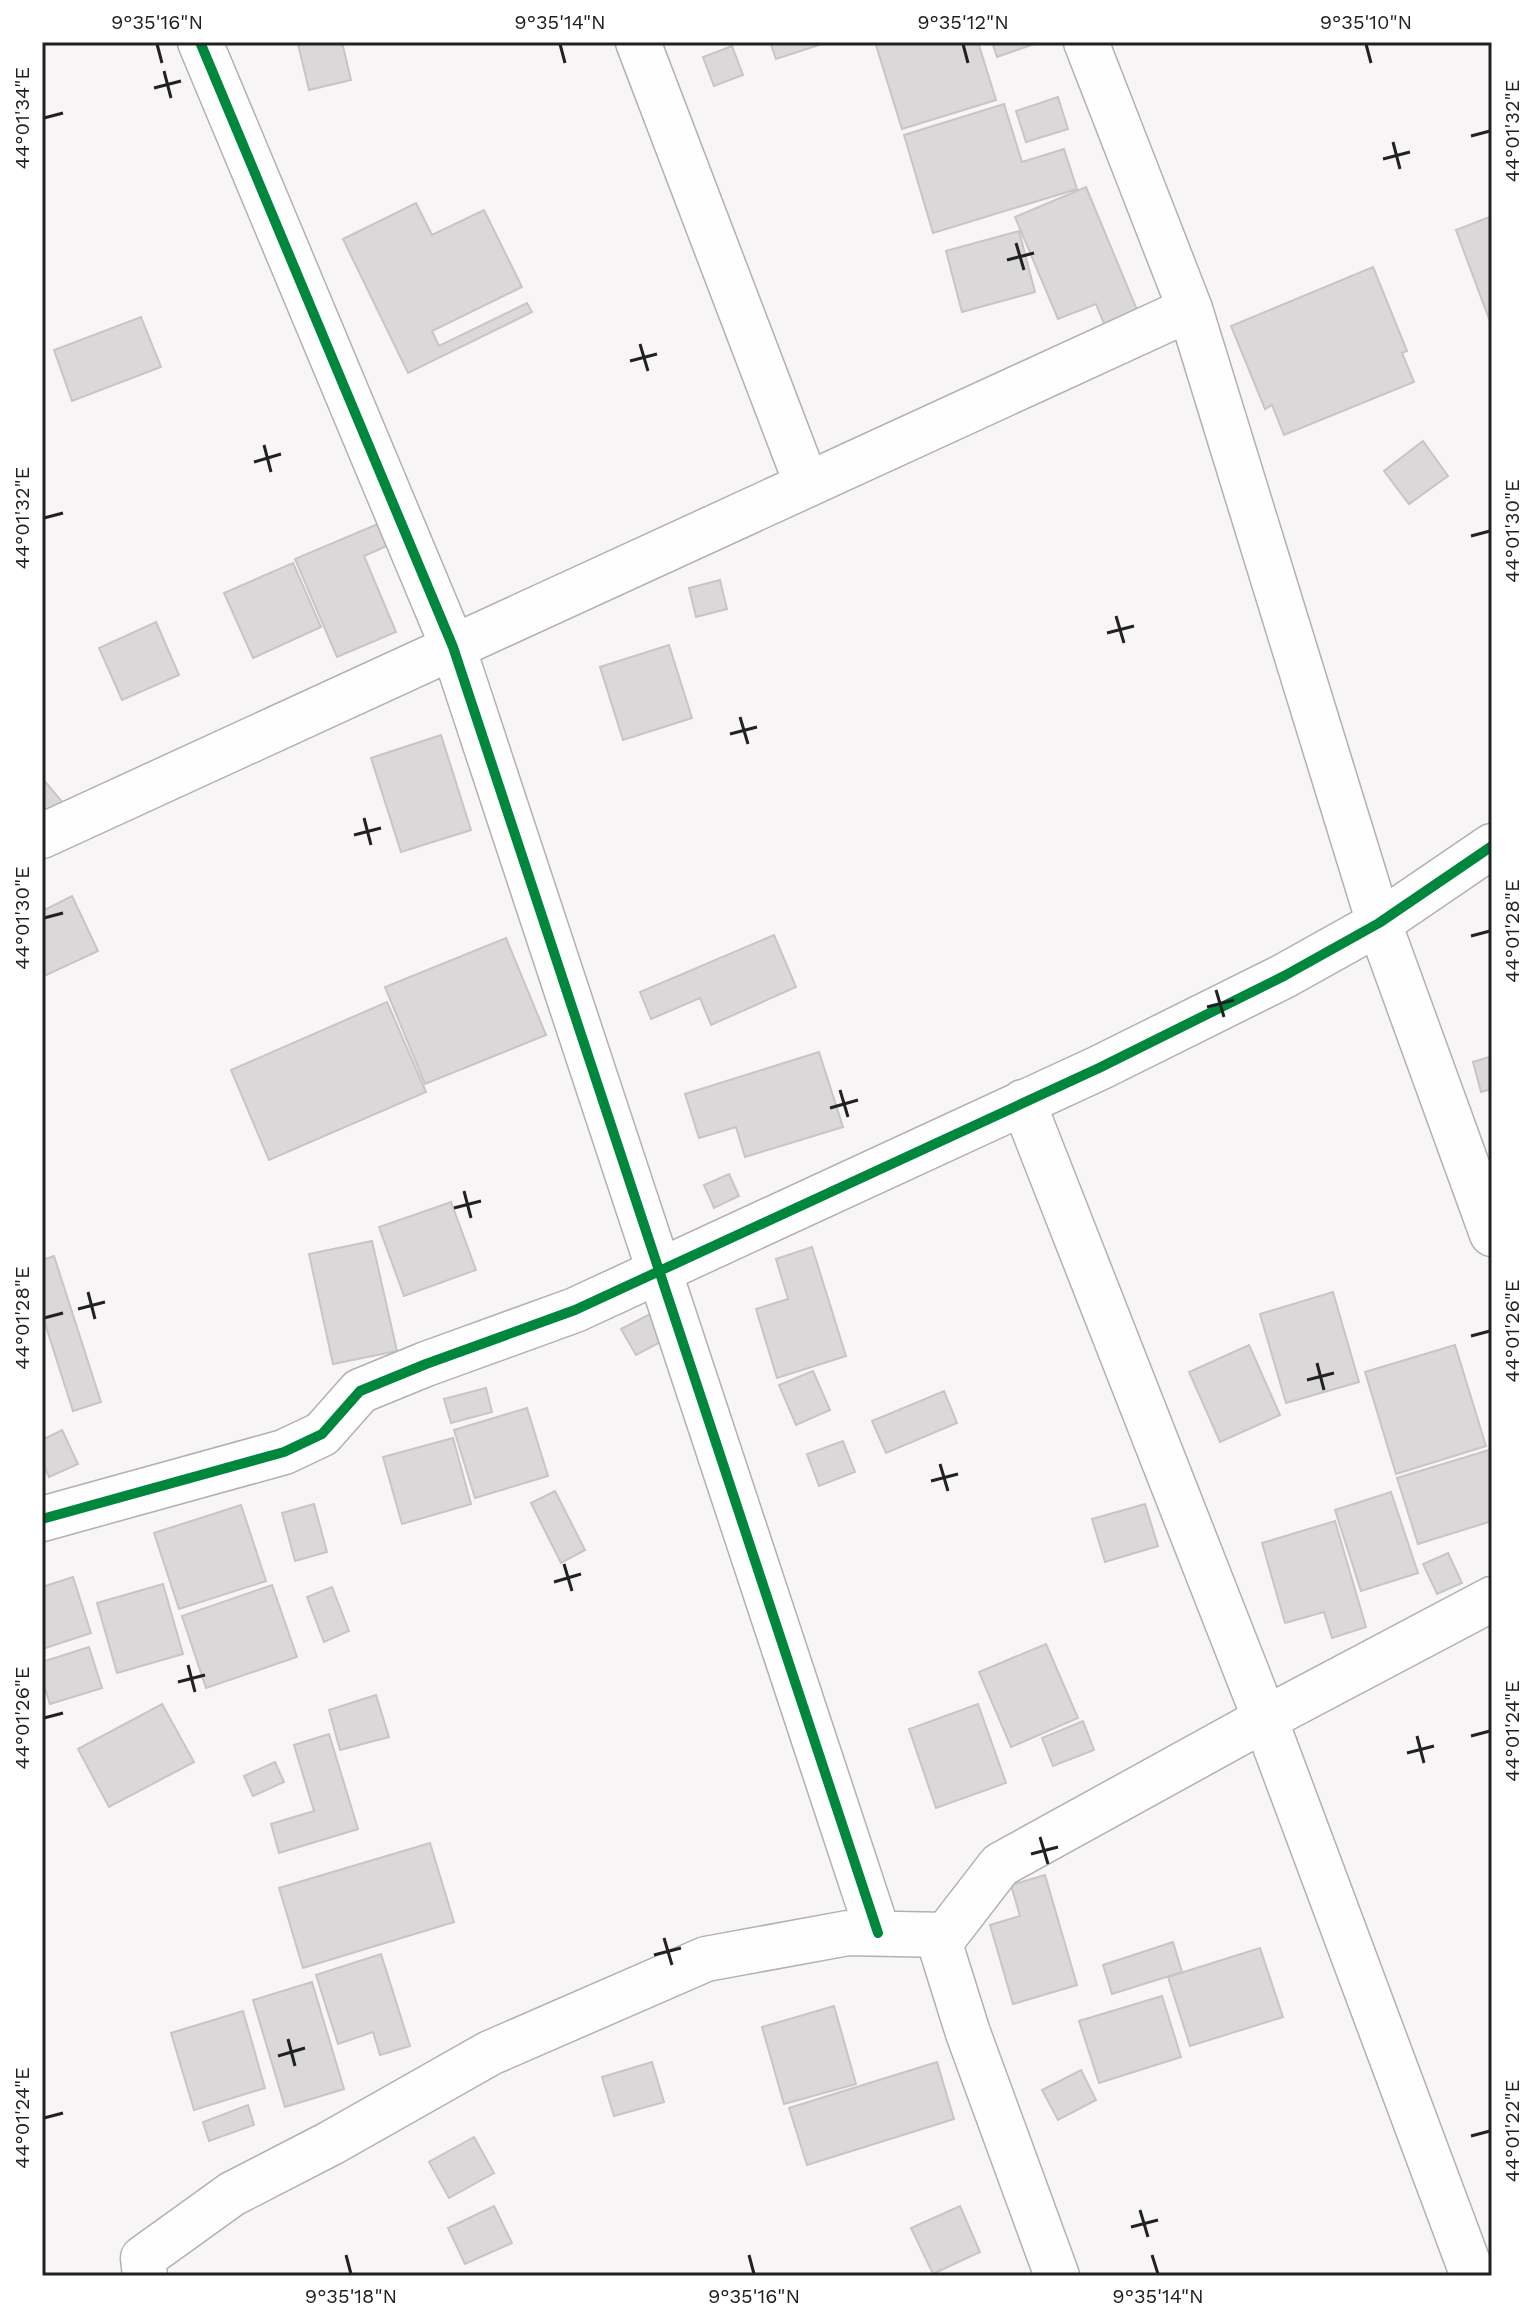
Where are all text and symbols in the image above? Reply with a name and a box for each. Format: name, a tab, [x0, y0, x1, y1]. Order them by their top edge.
text: 9°35'16"N	[111, 10, 203, 34]
text: 9°35'14"N	[514, 10, 606, 34]
text: 9°35'12"N	[917, 10, 1009, 34]
text: 9°35'10"N	[1320, 10, 1412, 34]
text: 44°01'34"E	[10, 67, 34, 169]
text: 44°01'32"E	[1500, 80, 1524, 182]
text: 44°01'32"E	[10, 467, 34, 569]
text: 44°01'30"E	[1500, 479, 1524, 583]
text: 44°01'30"E	[10, 866, 34, 970]
text: 44°01'28"E	[1500, 879, 1524, 983]
text: 44°01'28"E	[10, 1266, 34, 1370]
text: 44°01'26"E	[1500, 1279, 1524, 1383]
text: 44°01'26"E	[10, 1666, 34, 1770]
text: 44°01'24"E	[1500, 1680, 1524, 1782]
text: 44°01'24"E	[10, 2067, 34, 2169]
text: 44°01'22"E	[1500, 2080, 1524, 2182]
text: 9°35'18"N	[305, 2284, 397, 2308]
text: 9°35'16"N	[708, 2284, 800, 2308]
text: 9°35'14"N	[1112, 2284, 1204, 2308]

